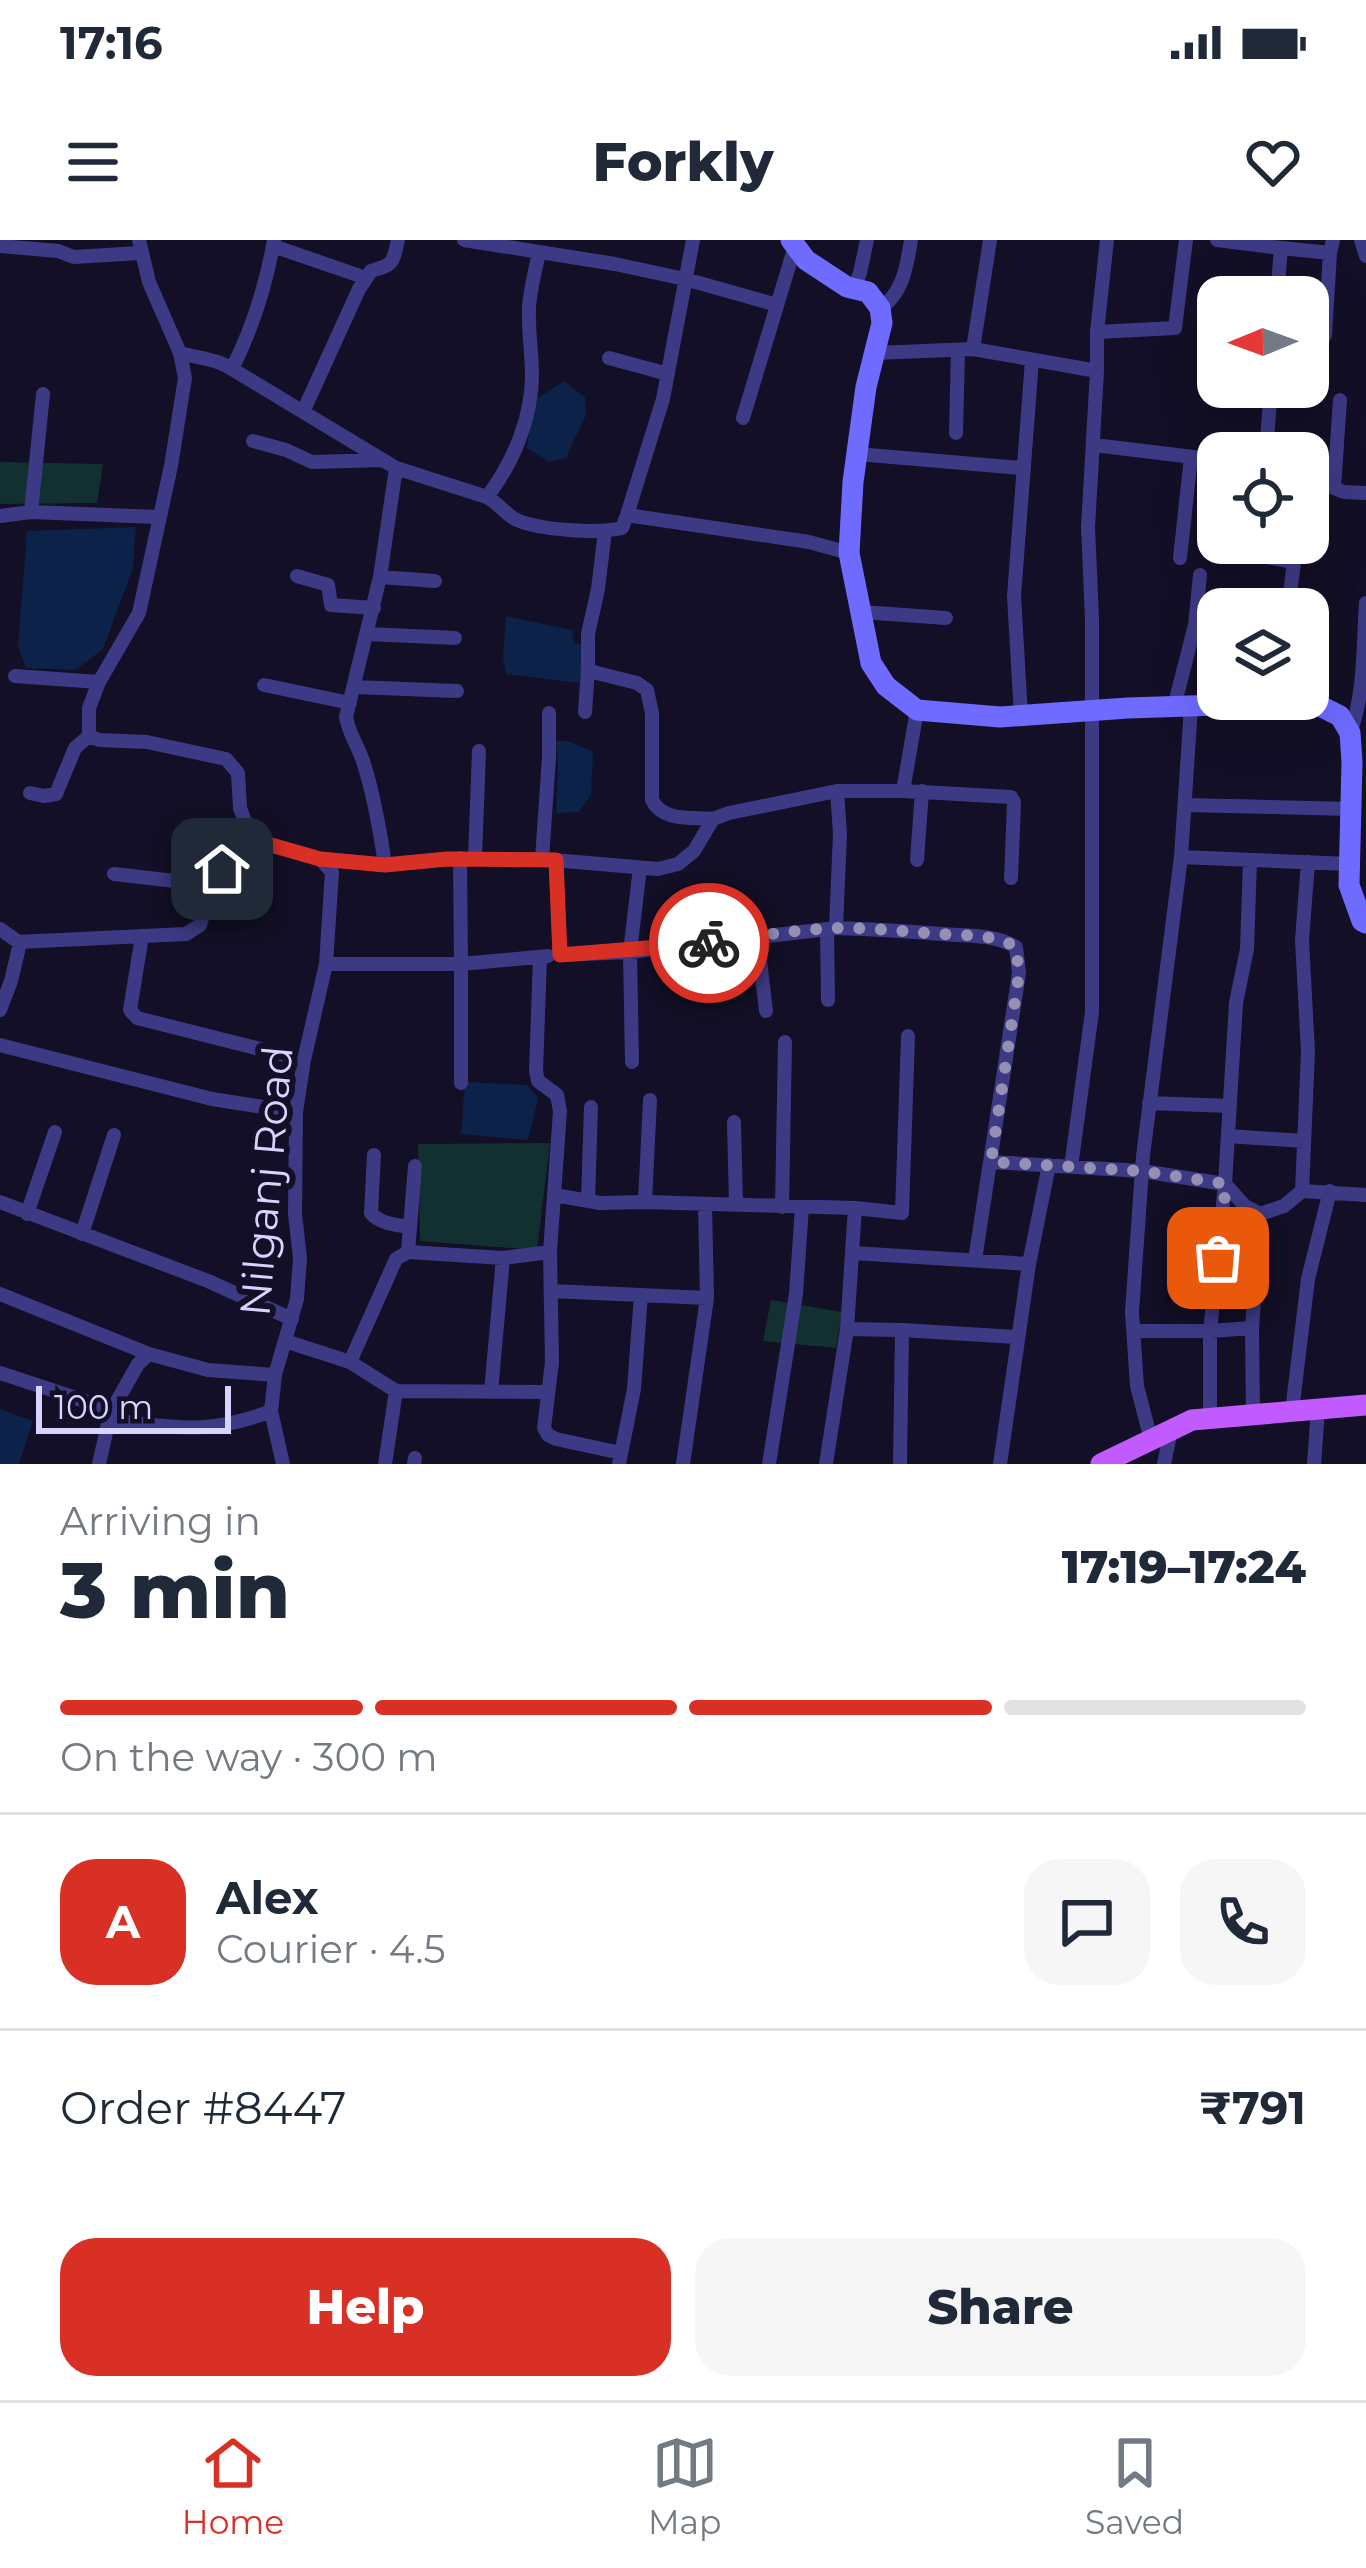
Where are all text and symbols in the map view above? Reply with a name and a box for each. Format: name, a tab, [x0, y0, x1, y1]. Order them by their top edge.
text: 17:16	[60, 15, 163, 70]
icon: menu	[60, 129, 126, 195]
text: Forkly	[593, 129, 773, 195]
icon: heart	[1240, 129, 1306, 195]
north arrow	[1197, 276, 1329, 408]
map controls	[1197, 276, 1329, 720]
button: locate	[1197, 432, 1329, 564]
button: layers	[1197, 588, 1329, 720]
pin	[171, 818, 273, 920]
icon: home	[189, 836, 255, 902]
courier	[649, 883, 769, 1003]
icon: bike	[676, 910, 742, 976]
street label: Nilganj Road	[228, 1044, 304, 1318]
pin	[1167, 1207, 1269, 1309]
icon: bag	[1185, 1225, 1251, 1291]
scale bar	[36, 1380, 231, 1433]
text: 100 m	[54, 1387, 153, 1427]
text: Arriving in	[60, 1497, 261, 1545]
text: 17:19–17:24	[1062, 1539, 1306, 1594]
text: 3 min	[60, 1542, 290, 1638]
text: On the way · 300 m	[60, 1733, 438, 1781]
button: chat	[1024, 1859, 1150, 1985]
button: phone	[1180, 1859, 1306, 1985]
text: Alex	[216, 1870, 319, 1925]
text: A	[106, 1894, 140, 1949]
text: Courier · 4.5	[216, 1925, 446, 1973]
text: Order #8447	[60, 2080, 347, 2135]
text: ₹791	[1199, 2080, 1306, 2135]
button: Help	[60, 2238, 671, 2376]
button: Share	[695, 2238, 1306, 2376]
tab: Home	[182, 2430, 284, 2542]
tab: Map	[648, 2430, 721, 2542]
tab: Saved	[1085, 2430, 1184, 2542]

